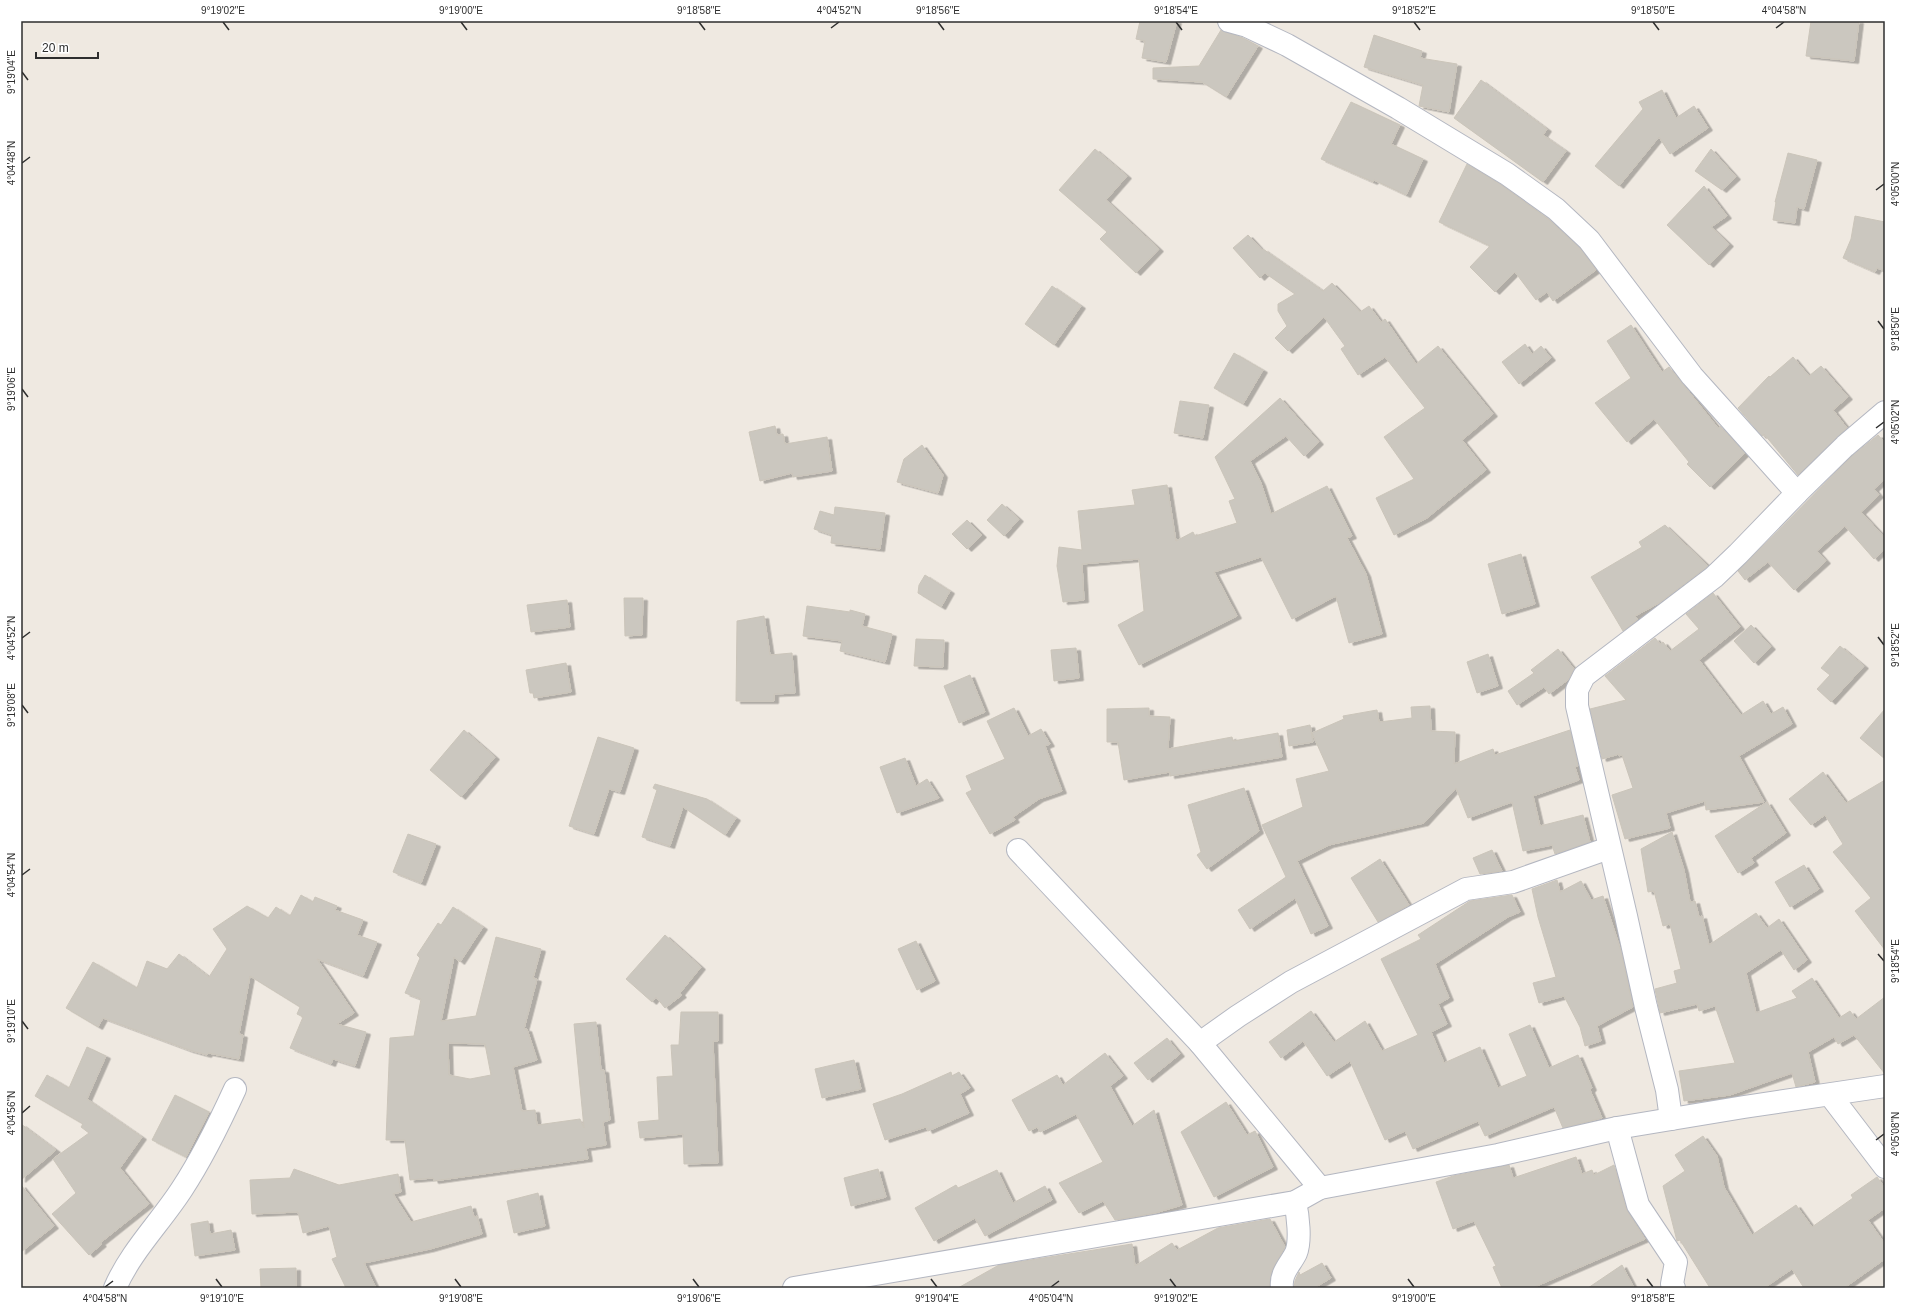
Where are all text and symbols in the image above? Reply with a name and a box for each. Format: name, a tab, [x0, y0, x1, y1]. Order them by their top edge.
text: 9°19'02"E	[201, 5, 245, 16]
text: 9°19'00"E	[439, 5, 483, 16]
text: 9°18'58"E	[677, 5, 721, 16]
text: 4°04'52"N	[817, 5, 861, 16]
text: 9°18'56"E	[916, 5, 960, 16]
text: 9°18'54"E	[1154, 5, 1198, 16]
text: 9°18'52"E	[1392, 5, 1436, 16]
text: 9°18'50"E	[1631, 5, 1675, 16]
text: 4°04'58"N	[1762, 5, 1806, 16]
scale bar	[36, 34, 98, 60]
text: 20 m	[42, 41, 69, 55]
text: 9°19'04"E	[6, 50, 17, 94]
text: 4°04'48"N	[6, 141, 17, 185]
text: 4°05'00"N	[1890, 162, 1901, 206]
text: 9°18'50"E	[1890, 307, 1901, 351]
text: 9°19'06"E	[6, 367, 17, 411]
text: 4°05'02"N	[1890, 400, 1901, 444]
text: 4°04'52"N	[6, 616, 17, 660]
text: 9°18'52"E	[1890, 623, 1901, 667]
text: 9°19'08"E	[6, 683, 17, 727]
text: 4°04'54"N	[6, 853, 17, 897]
text: 9°18'54"E	[1890, 939, 1901, 983]
text: 9°19'10"E	[6, 999, 17, 1043]
text: 4°04'56"N	[6, 1091, 17, 1135]
text: 4°05'08"N	[1890, 1112, 1901, 1156]
text: 4°04'58"N	[83, 1293, 127, 1304]
text: 9°19'10"E	[200, 1293, 244, 1304]
text: 9°19'08"E	[439, 1293, 483, 1304]
text: 9°19'06"E	[677, 1293, 721, 1304]
text: 9°19'04"E	[915, 1293, 959, 1304]
text: 4°05'04"N	[1029, 1293, 1073, 1304]
text: 9°19'02"E	[1154, 1293, 1198, 1304]
text: 9°19'00"E	[1392, 1293, 1436, 1304]
text: 9°18'58"E	[1631, 1293, 1675, 1304]

